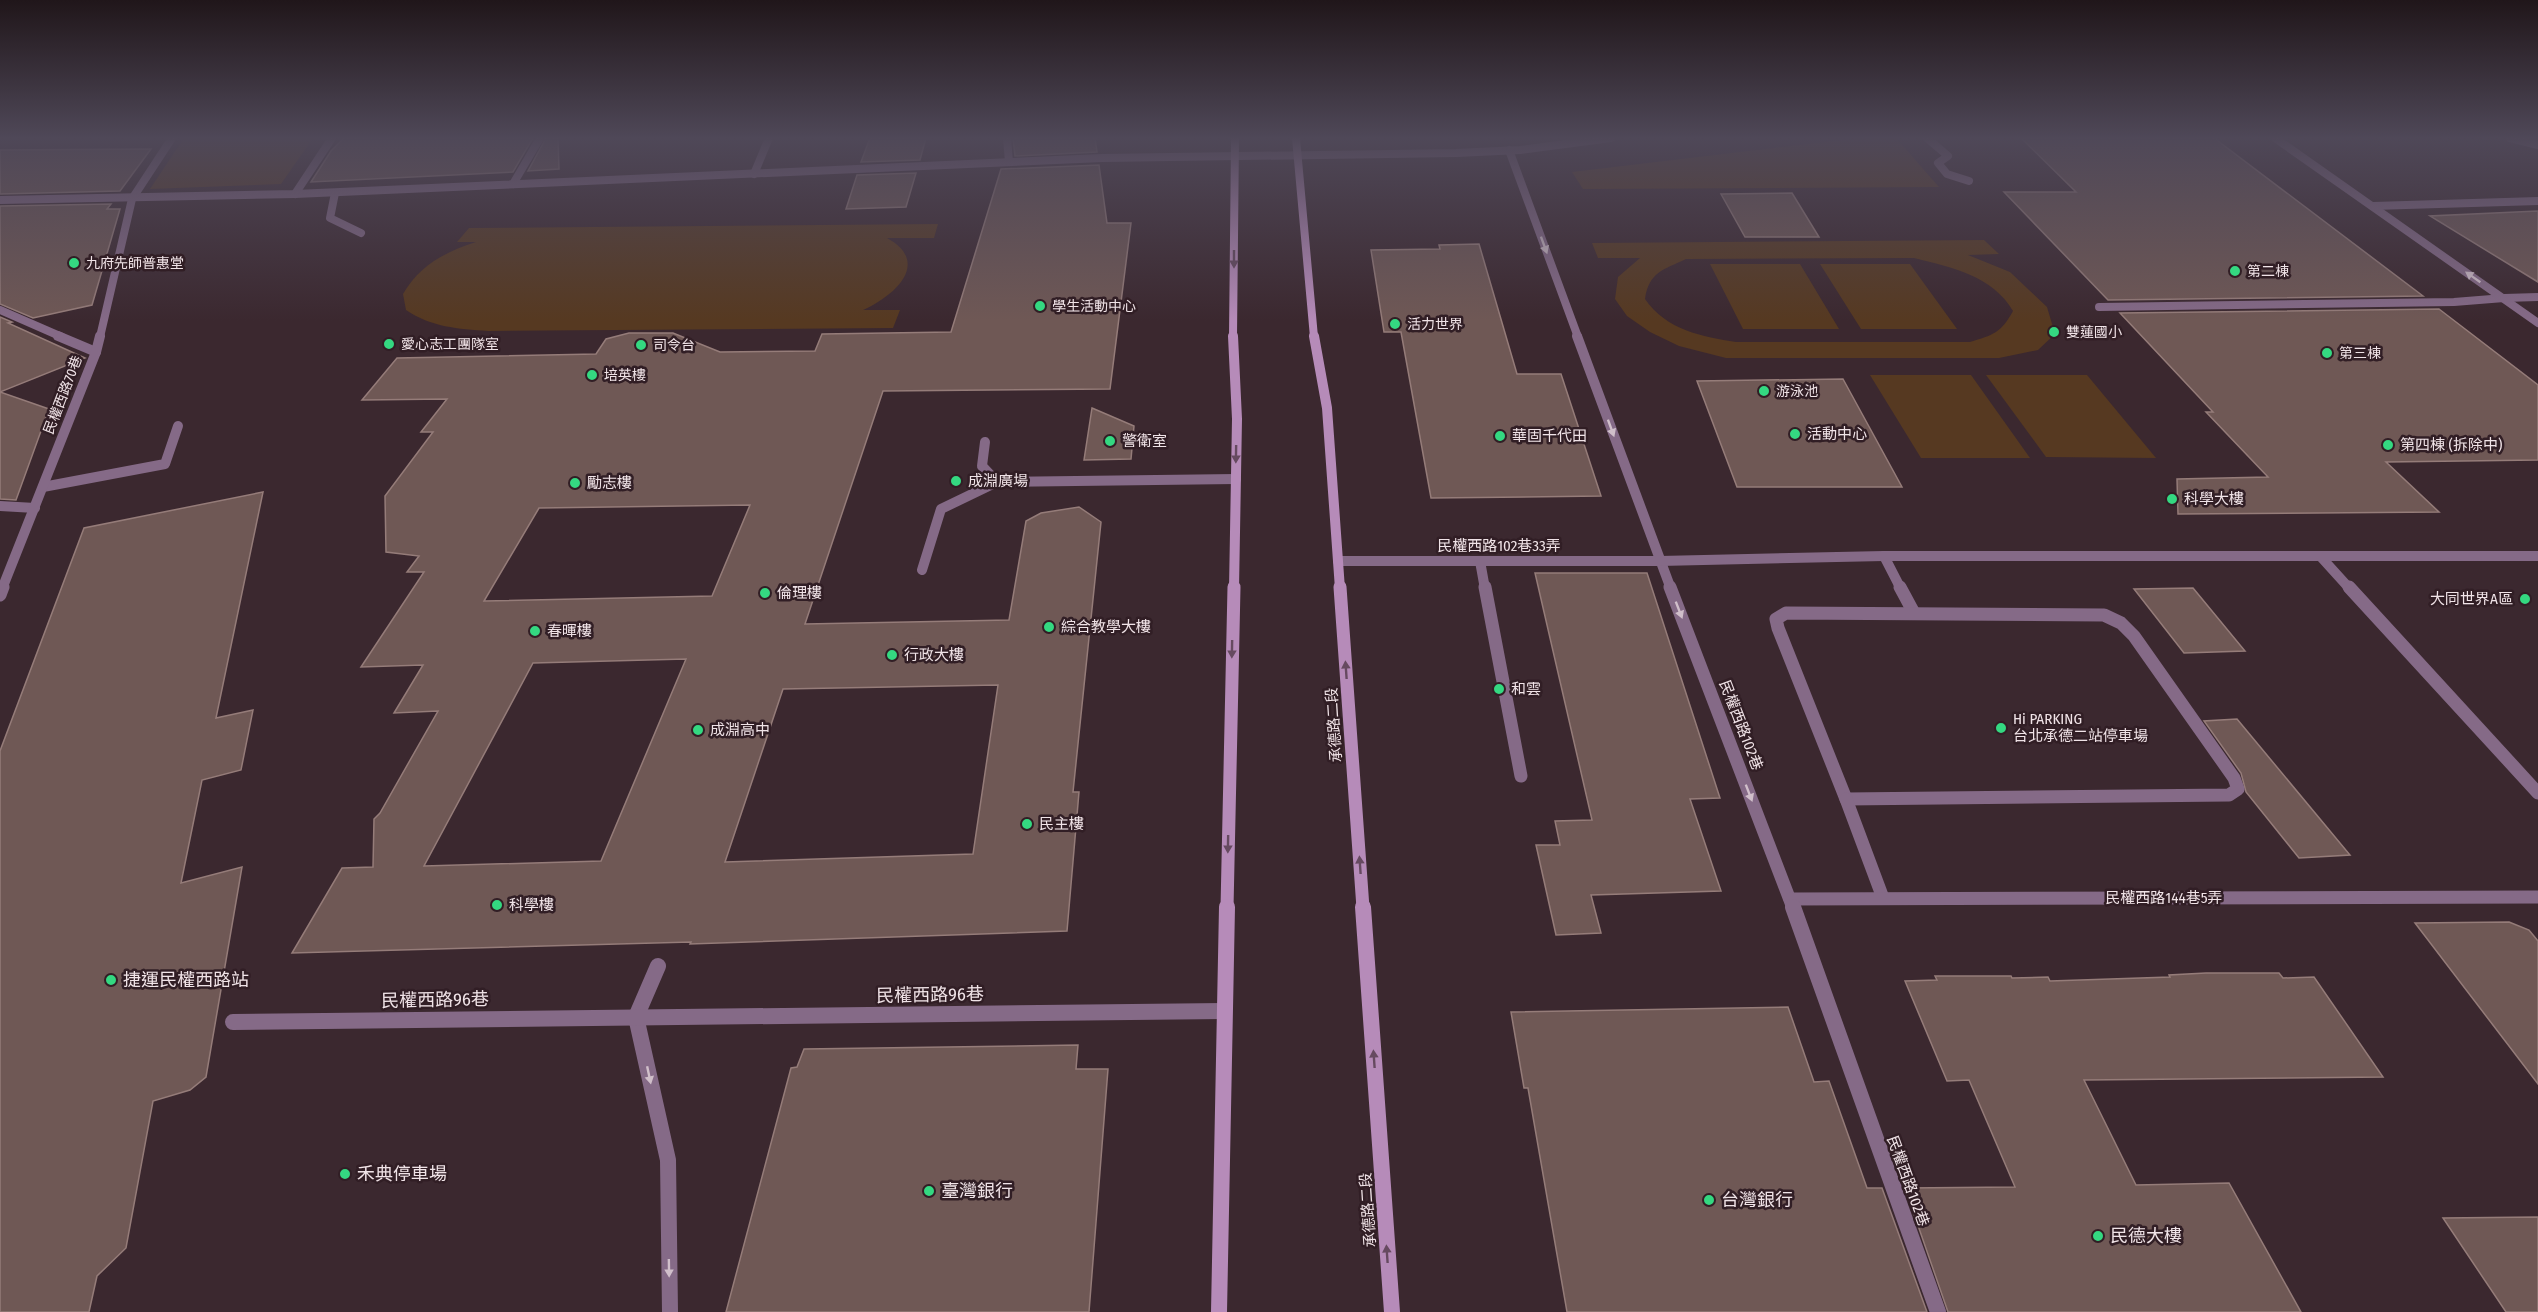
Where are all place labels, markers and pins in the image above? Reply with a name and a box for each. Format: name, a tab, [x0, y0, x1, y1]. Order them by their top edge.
place label: 九府先師普惠堂	[86, 255, 184, 272]
marker: 九府先師普惠堂	[67, 256, 81, 270]
place label: 第二棟	[2247, 263, 2289, 280]
marker: 第二棟	[2228, 264, 2242, 278]
place label: 學生活動中心	[1052, 298, 1136, 315]
marker: 學生活動中心	[1033, 299, 1047, 313]
place label: 活力世界	[1407, 316, 1463, 333]
marker: 活力世界	[1388, 317, 1402, 331]
place label: 雙蓮國小	[2066, 324, 2122, 341]
marker: 雙蓮國小	[2047, 325, 2061, 339]
place label: 愛心志工團隊室	[401, 336, 499, 353]
marker: 愛心志工團隊室	[382, 337, 396, 351]
place label: 司令台	[653, 337, 695, 354]
marker: 司令台	[634, 338, 648, 352]
place label: 第三棟	[2339, 345, 2381, 362]
marker: 第三棟	[2320, 346, 2334, 360]
place label: 培英樓	[604, 367, 646, 384]
marker: 培英樓	[585, 368, 599, 382]
place label: 游泳池	[1776, 383, 1818, 400]
marker: 游泳池	[1757, 384, 1771, 398]
place label: 活動中心	[1807, 425, 1867, 443]
place label: 華固千代田	[1512, 427, 1587, 445]
marker: 活動中心	[1788, 427, 1802, 441]
marker: 華固千代田	[1493, 429, 1507, 443]
place label: 警衛室	[1122, 432, 1167, 450]
marker: 警衛室	[1103, 434, 1117, 448]
place label: 第四棟 (拆除中)	[2400, 436, 2502, 454]
marker: 第四棟 (拆除中)	[2381, 438, 2395, 452]
place label: 成淵廣場	[968, 472, 1028, 490]
place label: 勵志樓	[587, 474, 632, 492]
marker: 成淵廣場	[949, 474, 963, 488]
marker: 勵志樓	[568, 476, 582, 490]
place label: 科學大樓	[2184, 490, 2244, 508]
marker: 科學大樓	[2165, 492, 2179, 506]
place label: 倫理樓	[777, 584, 822, 602]
marker: 倫理樓	[758, 586, 772, 600]
place label: 大同世界A區	[2430, 590, 2513, 608]
marker: 大同世界A區	[2518, 592, 2532, 606]
place label: 綜合教學大樓	[1061, 618, 1151, 636]
marker: 綜合教學大樓	[1042, 620, 1056, 634]
place label: 春暉樓	[547, 622, 592, 640]
marker: 春暉樓	[528, 624, 542, 638]
place label: 行政大樓	[904, 646, 964, 664]
marker: 行政大樓	[885, 648, 899, 662]
place label: 和雲	[1511, 680, 1541, 698]
marker: 和雲	[1492, 682, 1506, 696]
place label: Hi PARKING 台北承德二站停車場	[2013, 710, 2148, 745]
place label: 成淵高中	[710, 721, 770, 739]
marker: Hi PARKING 台北承德二站停車場	[1994, 721, 2008, 735]
marker: 成淵高中	[691, 723, 705, 737]
place label: 民主樓	[1039, 815, 1084, 833]
marker: 民主樓	[1020, 817, 1034, 831]
place label: 科學樓	[509, 896, 554, 914]
marker: 科學樓	[490, 898, 504, 912]
place label: 捷運民權西路站	[123, 969, 249, 991]
marker: 捷運民權西路站	[104, 973, 118, 987]
place label: 禾典停車場	[357, 1163, 447, 1185]
marker: 禾典停車場	[338, 1167, 352, 1181]
place label: 臺灣銀行	[941, 1180, 1013, 1202]
marker: 臺灣銀行	[922, 1184, 936, 1198]
place label: 台灣銀行	[1721, 1189, 1793, 1211]
marker: 台灣銀行	[1702, 1193, 1716, 1207]
place label: 民德大樓	[2110, 1225, 2182, 1247]
marker: 民德大樓	[2091, 1229, 2105, 1243]

